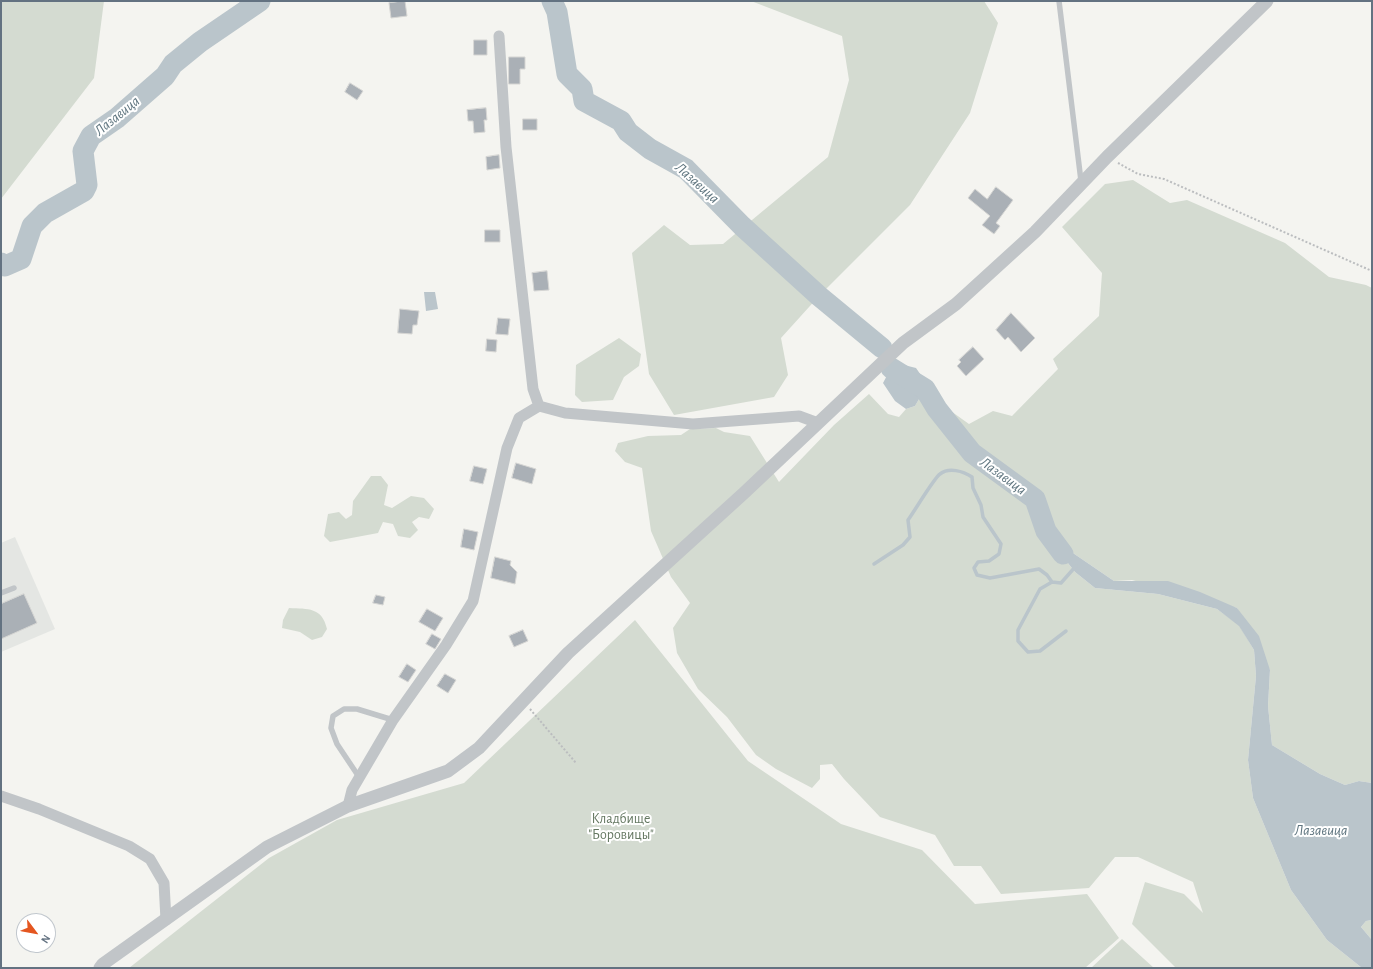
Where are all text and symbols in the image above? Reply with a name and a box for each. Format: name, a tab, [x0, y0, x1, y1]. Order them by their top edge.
water label: Лазавица	[91, 92, 143, 140]
water label: Лазавица	[671, 159, 723, 207]
water label: Лазавица	[976, 453, 1030, 499]
park label: Кладбище "Боровицы"	[588, 811, 654, 844]
water label: Лазавица	[1294, 821, 1348, 839]
north arrow	[16, 913, 56, 953]
text: N	[39, 933, 52, 945]

